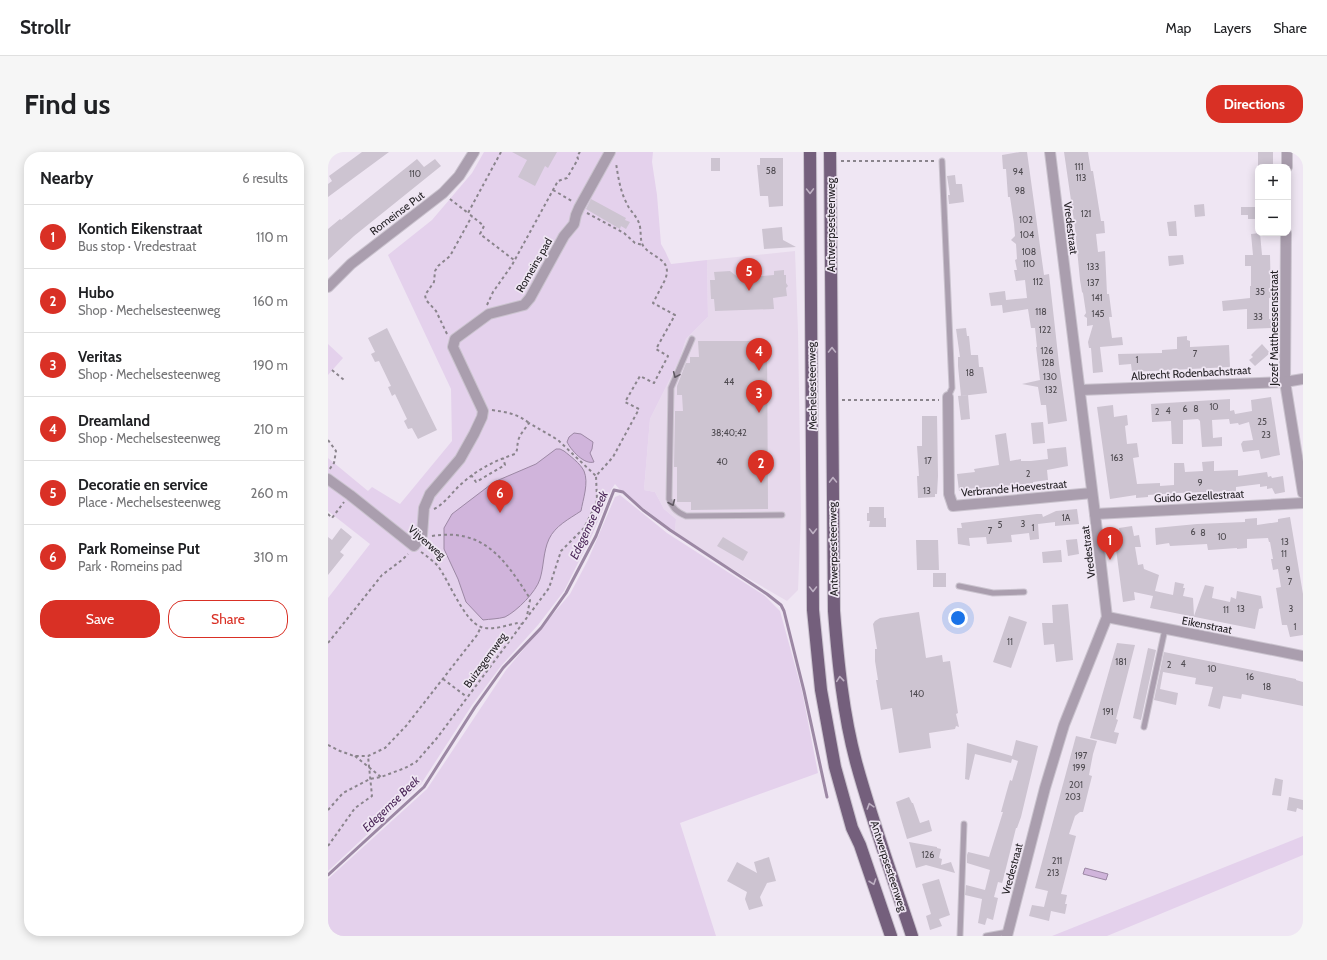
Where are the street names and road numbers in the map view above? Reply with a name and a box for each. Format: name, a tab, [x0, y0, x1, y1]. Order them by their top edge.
street label: Antwerpsesteenweg	[824, 177, 838, 272]
street label: Romeinse Put	[367, 188, 427, 238]
street label: Vredestraat	[1061, 201, 1081, 255]
street label: Romeins pad	[513, 235, 555, 295]
street label: Jozef Mattheessensstraat	[1267, 270, 1281, 387]
street label: Mechelsesteenweg	[804, 341, 820, 430]
street label: Albrecht Rodenbachstraat	[1131, 363, 1252, 383]
street label: Verbrande Hoevestraat	[960, 476, 1068, 500]
street label: Guido Gezellestraat	[1154, 487, 1245, 505]
street label: Antwerpsesteenweg	[825, 501, 841, 596]
street label: Vijverweg	[405, 522, 449, 562]
street label: Vredestraat	[1078, 525, 1098, 579]
street label: Eikenstraat	[1181, 613, 1234, 637]
street label: Buizegemweg	[460, 629, 510, 690]
street label: Antwerpsesteenweg	[868, 819, 910, 914]
street label: Vredestraat	[998, 841, 1026, 896]

